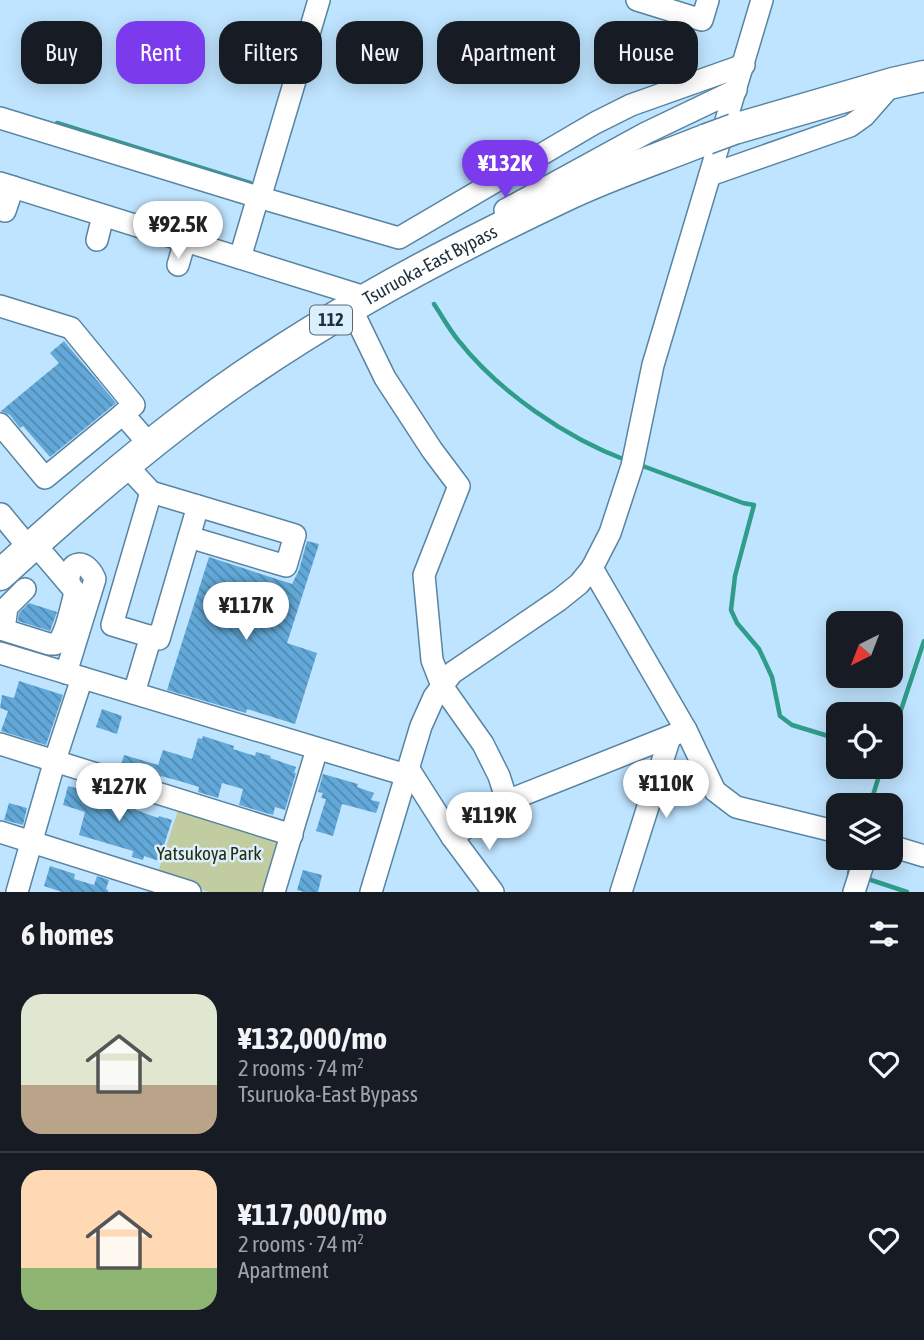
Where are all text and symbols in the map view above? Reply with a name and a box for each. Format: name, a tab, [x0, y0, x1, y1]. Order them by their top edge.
chip: Buy	[21, 21, 102, 84]
chip: Rent	[116, 21, 205, 84]
chip: Filters	[219, 21, 322, 84]
chip: New	[336, 21, 423, 84]
chip: Apartment	[437, 21, 580, 84]
chip: House	[594, 21, 698, 84]
pin: ¥132K	[456, 140, 554, 200]
text: ¥132K	[478, 150, 532, 176]
pin: ¥92.5K	[121, 202, 235, 261]
text: ¥92.5K	[149, 211, 207, 237]
street label: Tsuruoka-East Bypass	[359, 220, 501, 309]
road number: 112	[310, 306, 352, 334]
pin: ¥117K	[197, 582, 295, 642]
text: ¥117K	[219, 592, 273, 618]
north arrow	[826, 611, 903, 688]
map controls	[826, 611, 903, 870]
button: locate	[826, 702, 903, 779]
pin: ¥110K	[617, 760, 715, 820]
pin: ¥127K	[70, 764, 168, 823]
text: ¥110K	[639, 770, 693, 796]
text: ¥127K	[92, 773, 146, 799]
pin: ¥119K	[440, 792, 538, 852]
button: layers	[826, 793, 903, 870]
text: ¥119K	[462, 802, 516, 828]
park label: Yatsukoya Park	[156, 842, 262, 864]
icon: filters	[865, 915, 903, 953]
text: 6 homes	[21, 917, 114, 951]
text: ¥132,000/mo	[238, 1021, 387, 1055]
icon: home	[77, 1022, 161, 1106]
icon: heart	[865, 1045, 903, 1083]
text: 2 rooms · 74 m²	[238, 1055, 364, 1081]
text: Tsuruoka-East Bypass	[238, 1081, 418, 1107]
text: ¥117,000/mo	[238, 1197, 387, 1231]
icon: home	[77, 1198, 161, 1282]
icon: heart	[865, 1221, 903, 1259]
text: 2 rooms · 74 m²	[238, 1231, 364, 1257]
text: Apartment	[238, 1257, 329, 1283]

